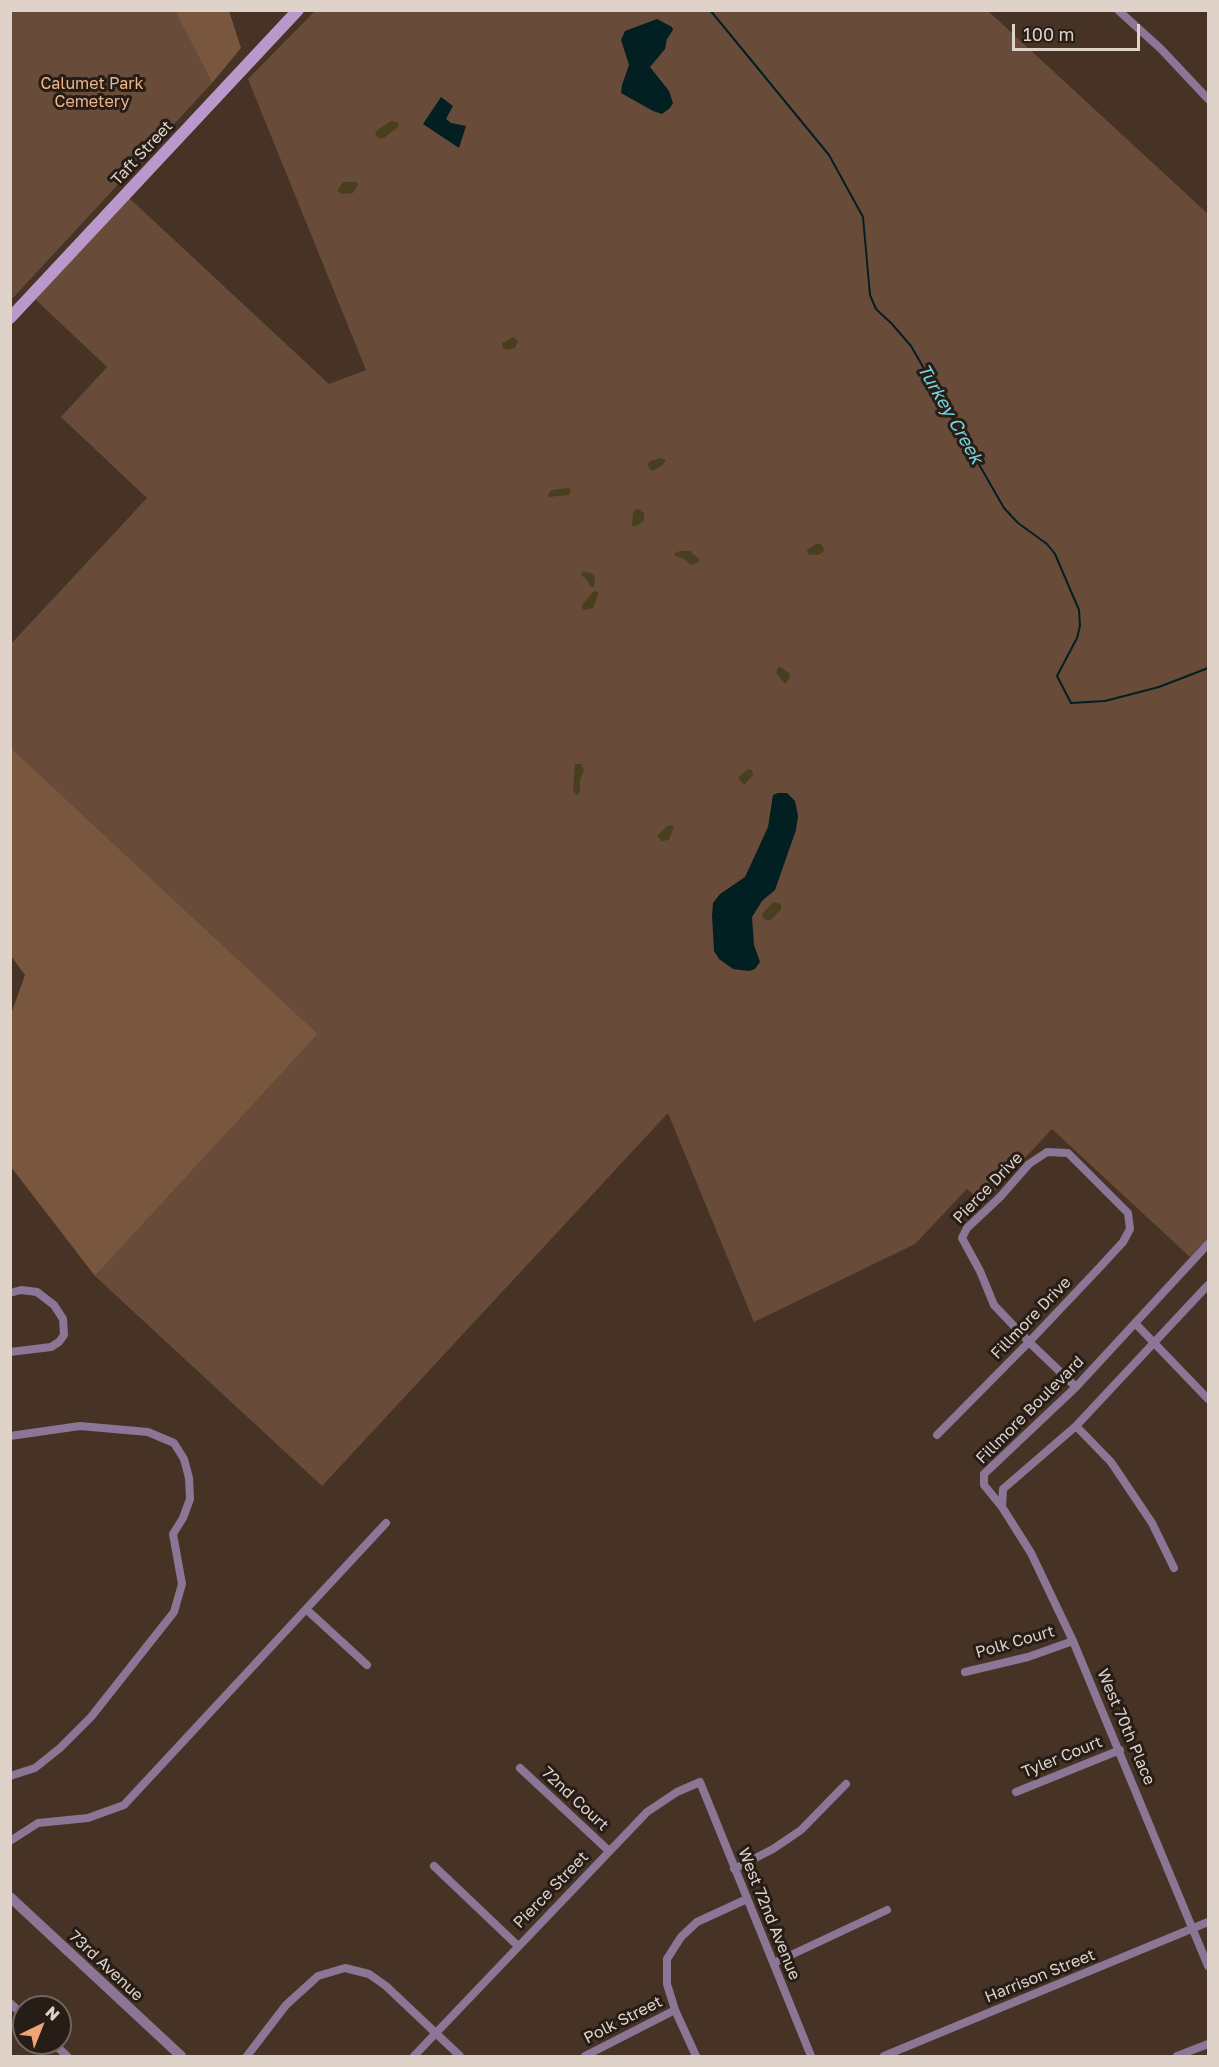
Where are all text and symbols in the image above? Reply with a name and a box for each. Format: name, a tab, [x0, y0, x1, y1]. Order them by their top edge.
scale bar	[1015, 12, 1142, 50]
text: 100 m	[1023, 23, 1074, 45]
park label: Calumet Park Cemetery	[40, 74, 144, 112]
street label: Taft Street	[107, 117, 177, 189]
water label: Turkey Creek	[913, 360, 987, 468]
street label: Pierce Drive	[949, 1148, 1027, 1228]
street label: Fillmore Drive	[987, 1273, 1075, 1363]
street label: Fillmore Boulevard	[972, 1352, 1088, 1468]
street label: Polk Court	[973, 1622, 1057, 1662]
street label: West 70th Place	[1093, 1666, 1159, 1788]
street label: Tyler Court	[1019, 1732, 1105, 1782]
street label: 72nd Court	[538, 1763, 612, 1835]
street label: West 72nd Avenue	[734, 1845, 804, 1983]
street label: Pierce Street	[510, 1848, 592, 1932]
street label: 73rd Avenue	[65, 1927, 147, 2005]
street label: Harrison Street	[982, 1945, 1098, 2007]
street label: Polk Street	[581, 1992, 665, 2048]
north arrow	[12, 1995, 72, 2055]
text: N	[42, 2002, 64, 2025]

